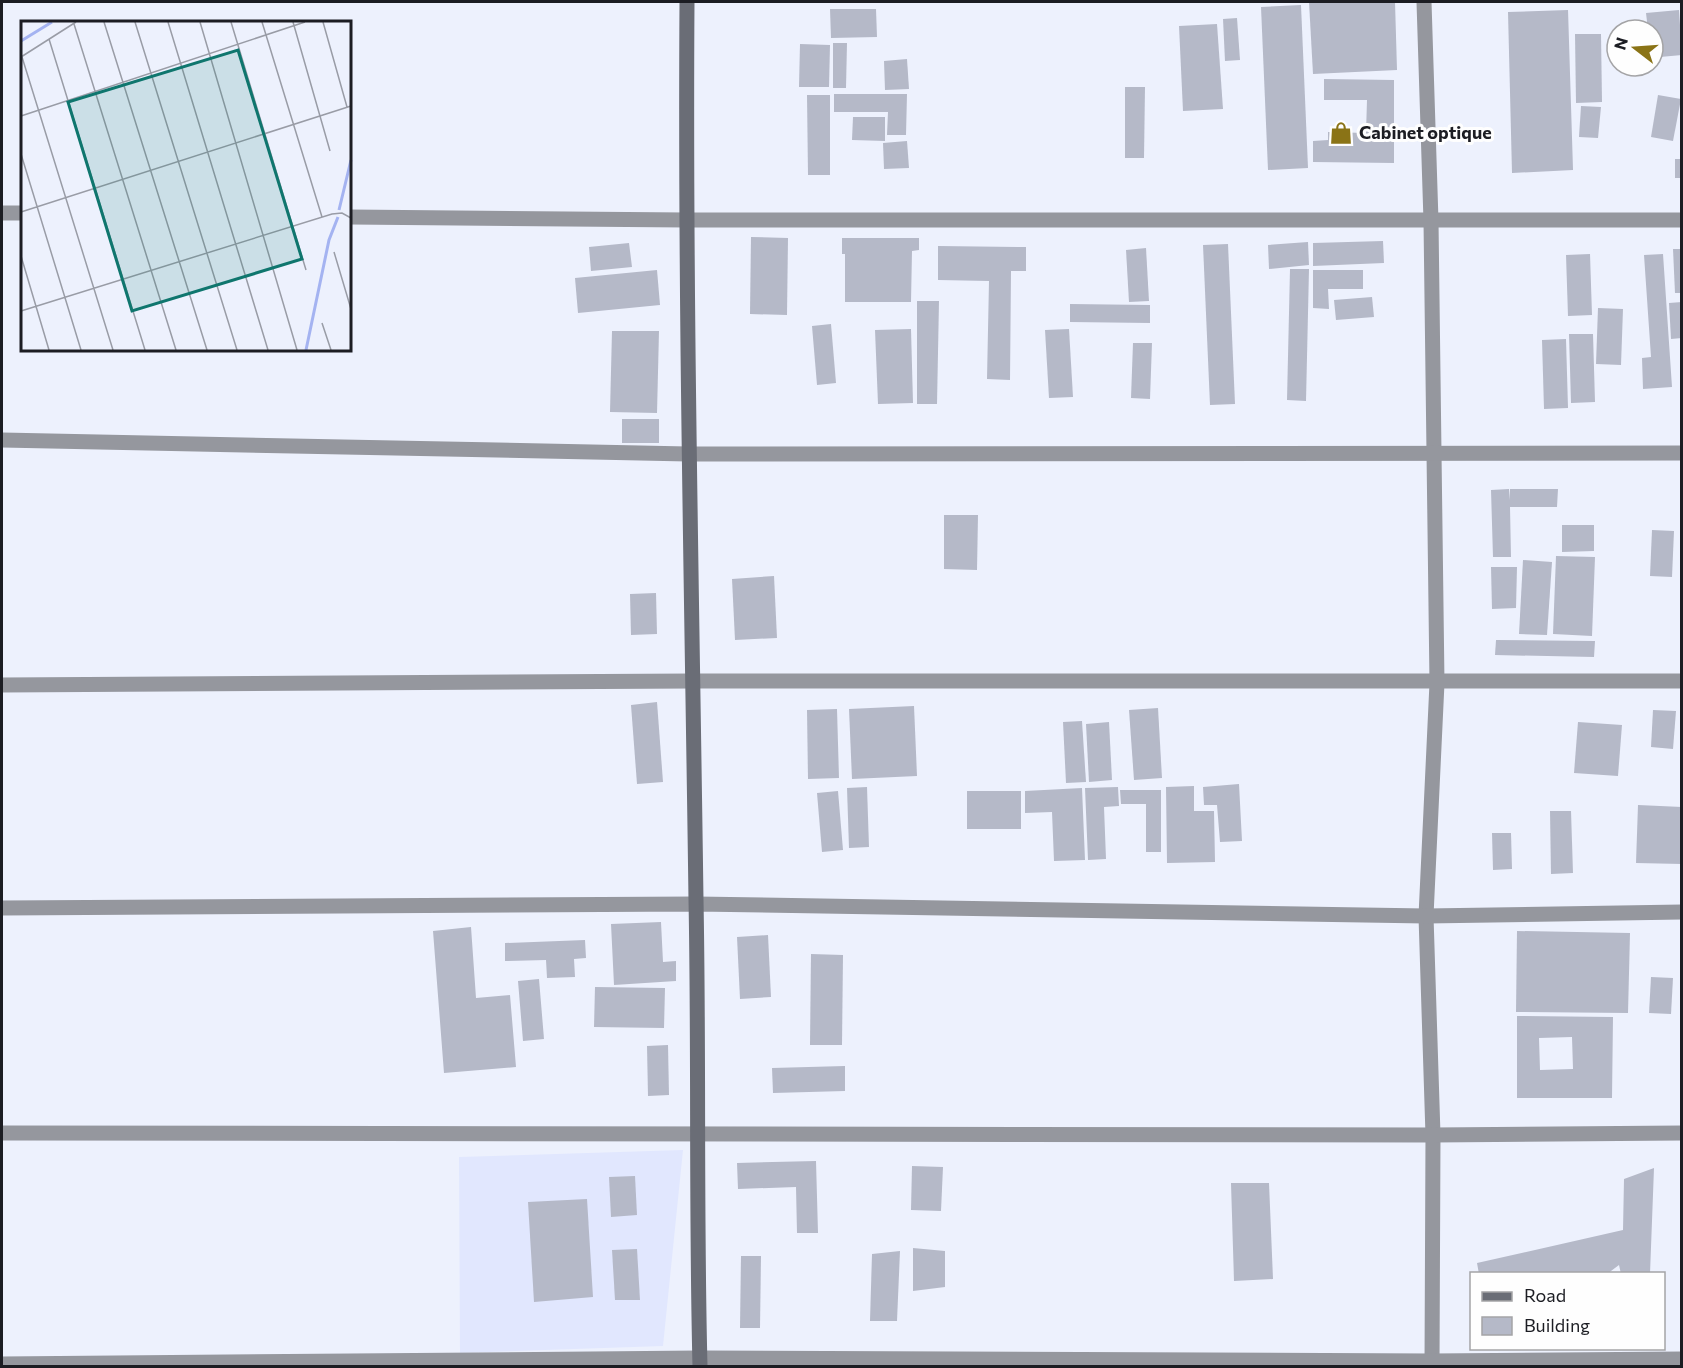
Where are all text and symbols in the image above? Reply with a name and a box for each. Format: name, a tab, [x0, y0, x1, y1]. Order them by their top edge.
north arrow	[1605, 18, 1665, 78]
inset map	[21, 21, 351, 351]
text: N	[1609, 35, 1631, 52]
shop icon: Cabinet optique	[1328, 120, 1354, 146]
place label: Cabinet optique	[1359, 121, 1492, 143]
legend	[1470, 1272, 1665, 1350]
text: Road	[1524, 1284, 1566, 1306]
text: Building	[1524, 1314, 1590, 1336]

